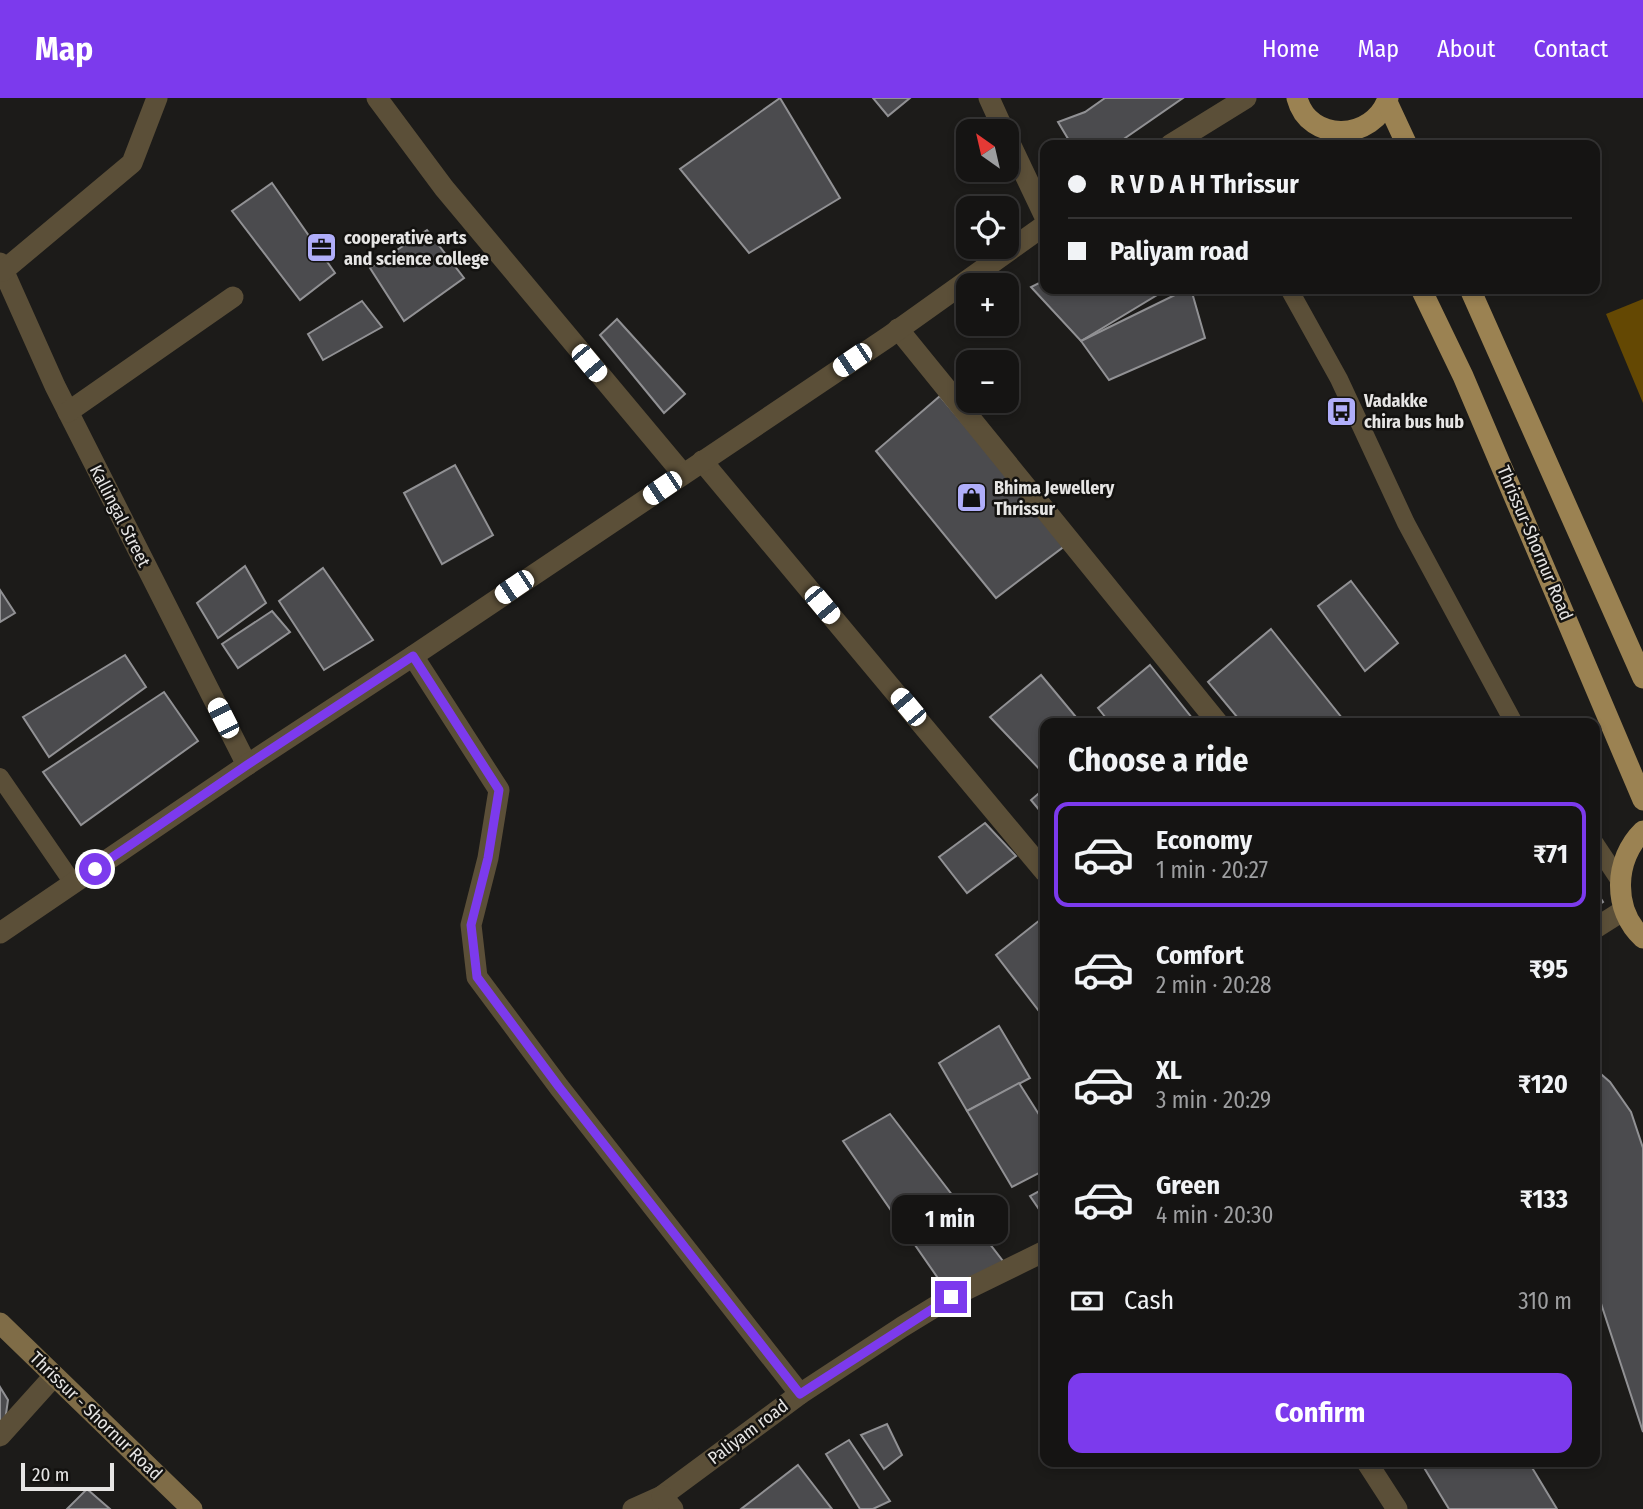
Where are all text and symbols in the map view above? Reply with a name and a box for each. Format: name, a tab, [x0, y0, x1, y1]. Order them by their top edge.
text: Map	[35, 29, 93, 69]
text: Home	[1262, 35, 1319, 63]
text: Map	[1357, 35, 1399, 63]
text: About	[1437, 35, 1495, 63]
text: Contact	[1533, 35, 1608, 63]
north arrow	[956, 119, 1018, 182]
map controls	[956, 119, 1019, 413]
text: R V D A H Thrissur	[1110, 169, 1299, 200]
button: locate	[956, 196, 1019, 259]
place label: cooperative arts and science college	[344, 227, 489, 270]
office icon: cooperative arts and science college	[304, 231, 338, 265]
text: Paliyam road	[1110, 236, 1249, 267]
button: +	[956, 273, 1019, 336]
car	[568, 340, 611, 386]
car	[829, 340, 876, 380]
button: −	[956, 350, 1019, 413]
place label: Vadakke chira bus hub	[1363, 390, 1464, 433]
bus stop icon: Vadakke chira bus hub	[1324, 394, 1358, 428]
street label: Kallingal Street	[85, 461, 155, 571]
street label: Thrissur-Shornur Road	[1492, 462, 1578, 624]
car	[639, 468, 686, 508]
place label: Bhima Jewellery Thrissur	[994, 477, 1115, 520]
shop icon: Bhima Jewellery Thrissur	[954, 481, 988, 515]
car	[491, 567, 538, 607]
car	[801, 582, 844, 628]
car	[887, 684, 930, 730]
car	[205, 695, 242, 741]
text: Choose a ride	[1068, 741, 1249, 779]
icon: car	[1072, 823, 1135, 886]
text: Economy	[1156, 825, 1252, 856]
text: ₹71	[1533, 839, 1568, 870]
route start	[79, 853, 111, 885]
text: 1 min · 20:27	[1156, 856, 1268, 884]
icon: car	[1072, 938, 1135, 1001]
text: Comfort	[1156, 940, 1244, 971]
text: ₹95	[1529, 954, 1568, 985]
text: 2 min · 20:28	[1156, 971, 1271, 999]
icon: car	[1072, 1053, 1135, 1116]
text: XL	[1156, 1055, 1182, 1086]
text: ₹120	[1518, 1069, 1568, 1100]
text: 3 min · 20:29	[1156, 1086, 1271, 1114]
icon: car	[1072, 1168, 1135, 1231]
text: Green	[1156, 1170, 1220, 1201]
text: ₹133	[1520, 1184, 1568, 1215]
callout: 1 min	[893, 1196, 1009, 1244]
text: 4 min · 20:30	[1156, 1201, 1273, 1229]
text: 1 min	[925, 1205, 975, 1233]
route end	[935, 1281, 967, 1313]
icon: cash	[1068, 1282, 1106, 1320]
text: Cash	[1124, 1285, 1174, 1316]
text: 310 m	[1518, 1287, 1572, 1315]
street label: Thrissur - Shornur Road	[25, 1347, 167, 1485]
button: Confirm	[1068, 1373, 1572, 1453]
street label: Paliyam road	[704, 1395, 792, 1469]
scale bar	[21, 1460, 114, 1492]
text: 20 m	[32, 1463, 69, 1486]

